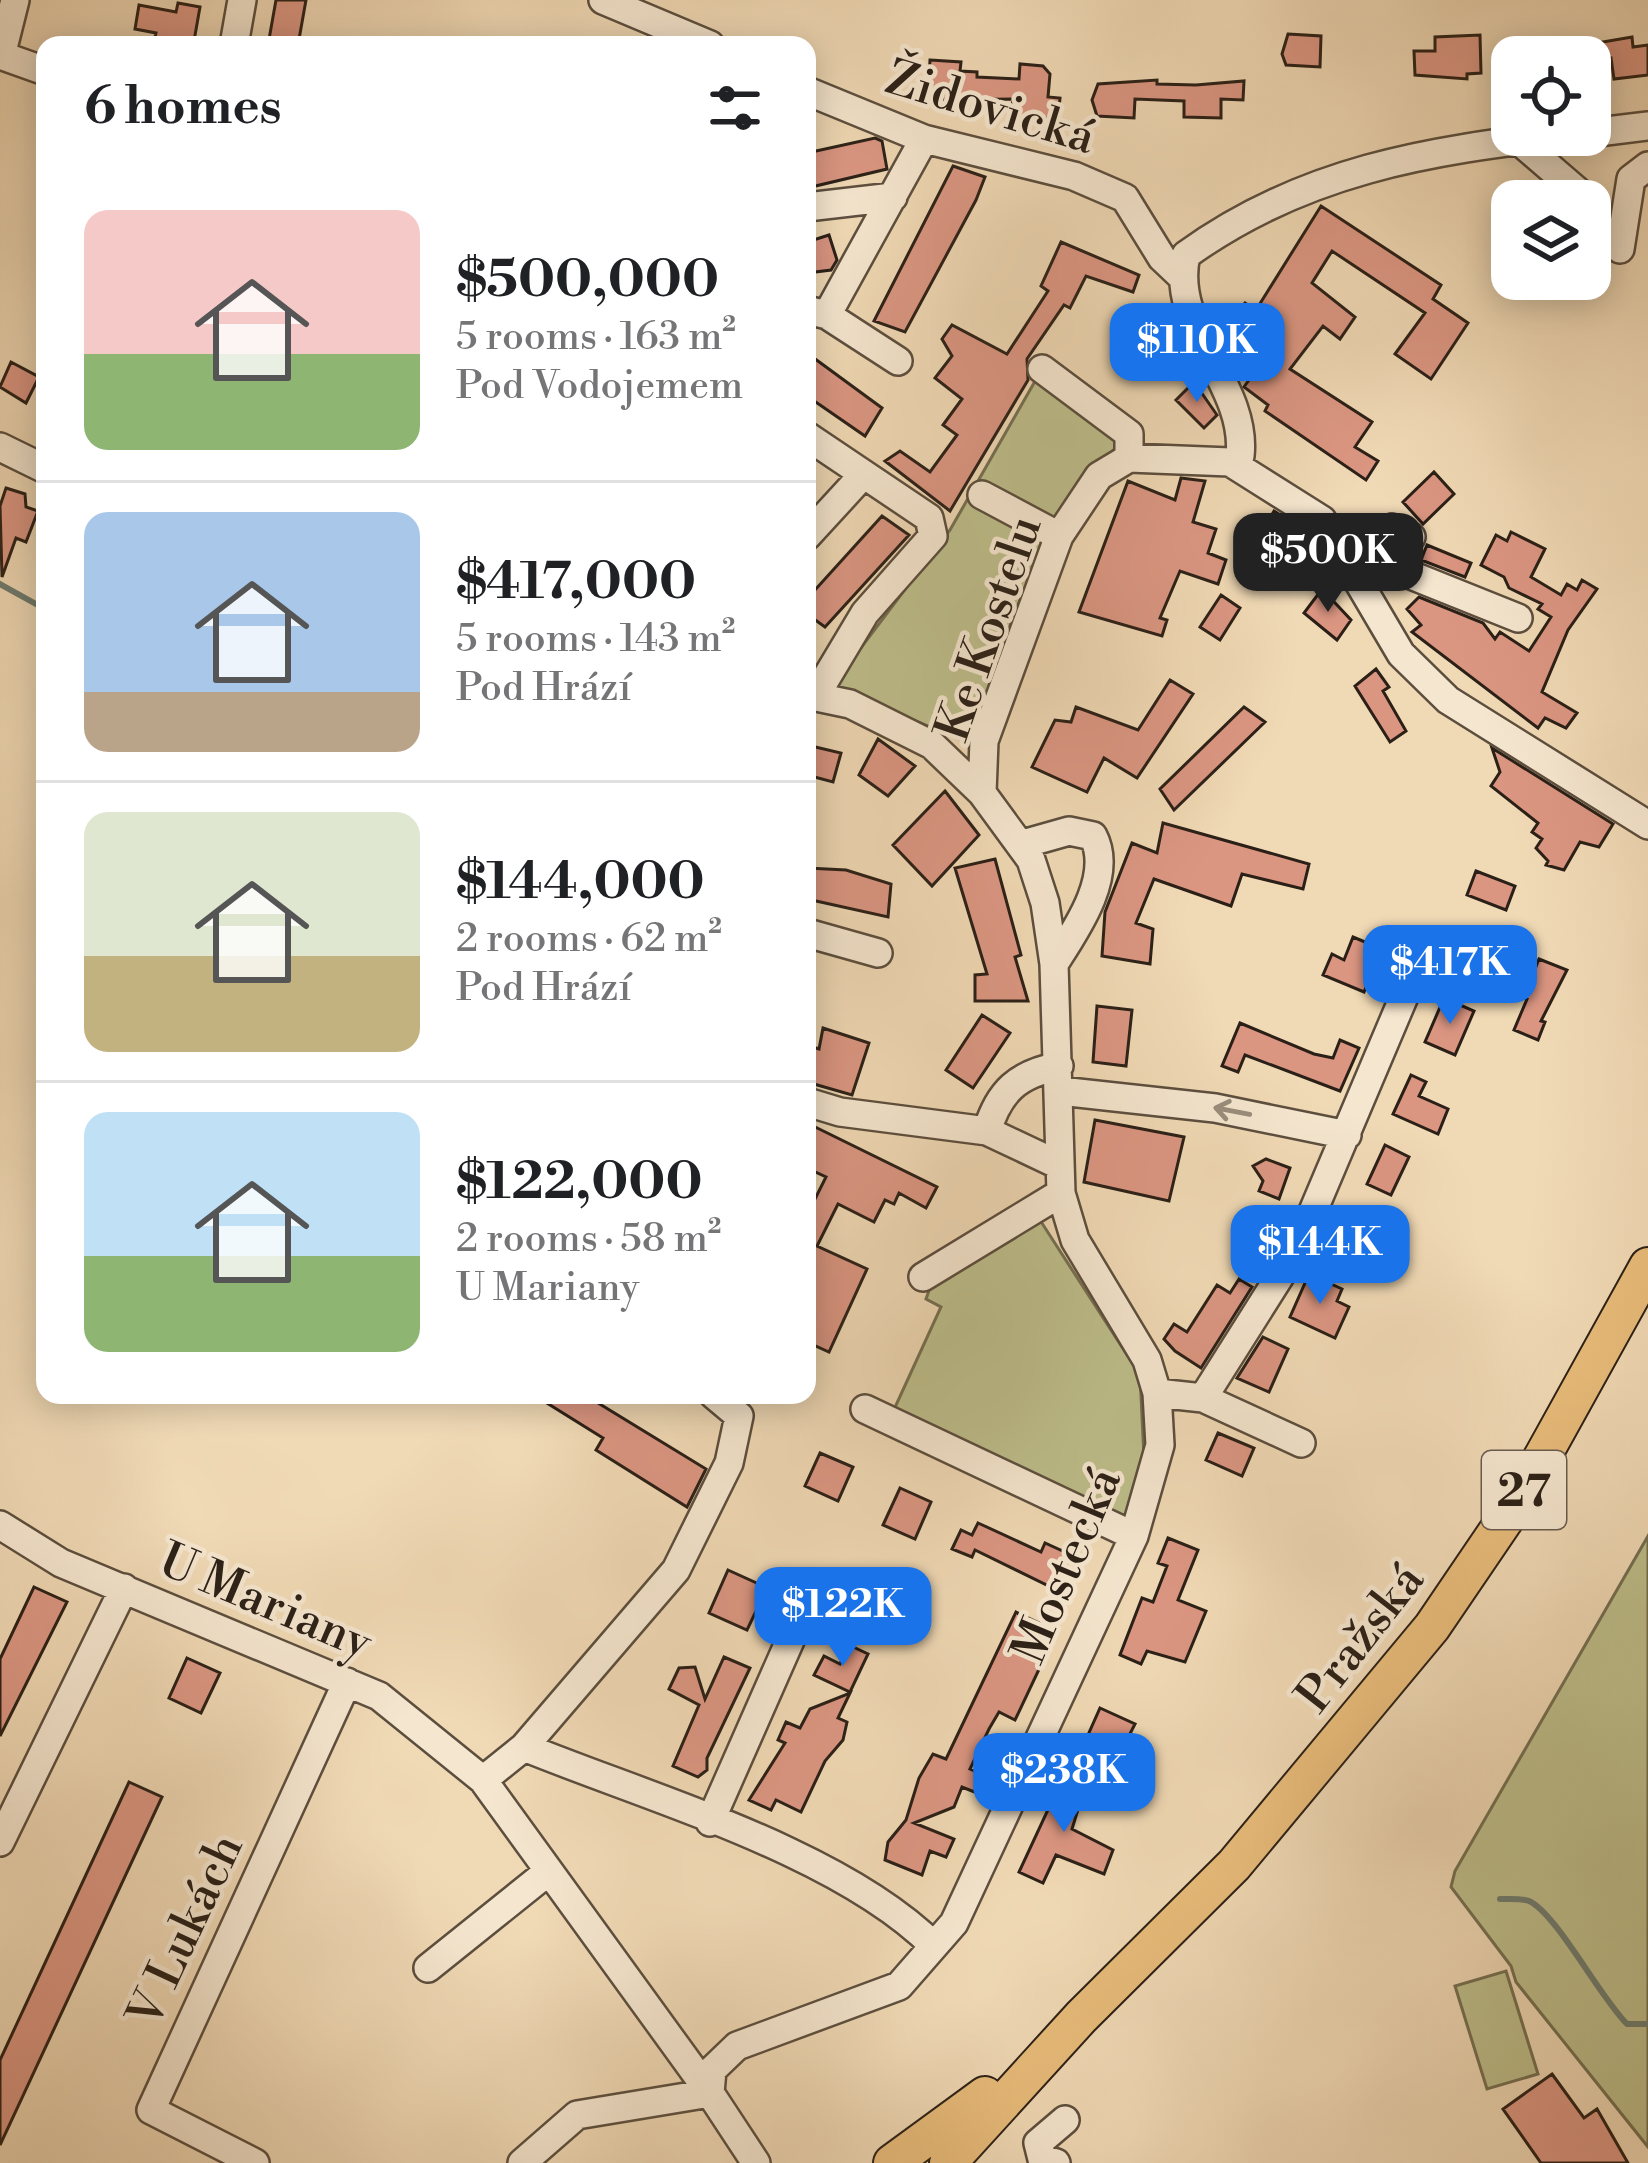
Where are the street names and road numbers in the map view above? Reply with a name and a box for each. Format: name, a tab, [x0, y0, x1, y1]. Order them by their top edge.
street label: Židovická	[878, 46, 1103, 169]
street label: Ke Kostelu	[923, 508, 1056, 750]
road number: 27	[1482, 1451, 1566, 1529]
street label: Mostecká	[1000, 1459, 1136, 1673]
street label: U Mariany	[149, 1531, 381, 1675]
street label: Pražská	[1285, 1552, 1439, 1725]
street label: V Lukách	[115, 1825, 258, 2038]

